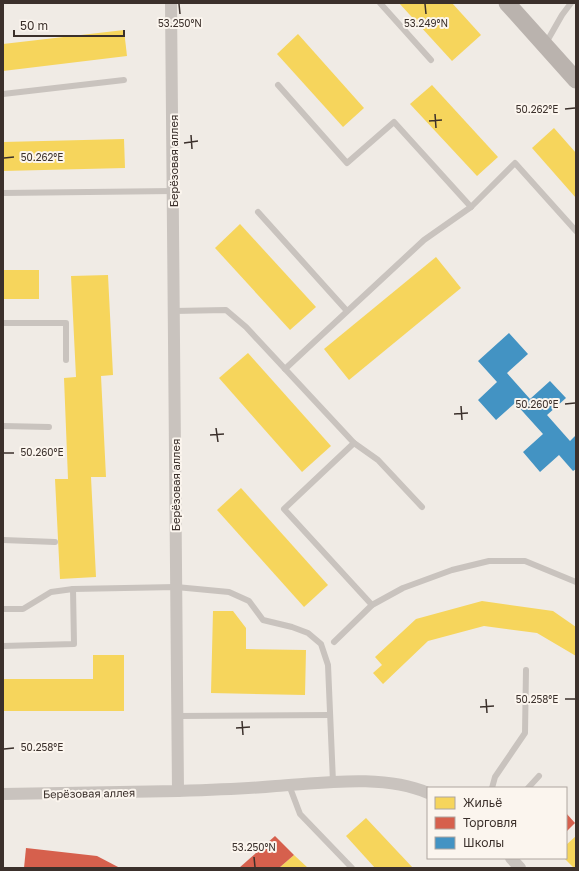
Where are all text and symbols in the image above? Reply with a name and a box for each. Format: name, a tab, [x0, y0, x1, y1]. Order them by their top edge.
scale bar	[14, 12, 124, 38]
text: 53.250°N	[158, 17, 202, 29]
text: 53.249°N	[404, 17, 448, 29]
text: 50 m	[20, 18, 48, 33]
text: 50.262°E	[516, 103, 558, 115]
street label: Берёзовая аллея	[167, 115, 180, 207]
text: 50.262°E	[21, 151, 63, 163]
text: 50.260°E	[515, 398, 559, 410]
street label: Берёзовая аллея	[169, 439, 182, 531]
text: 50.260°E	[20, 446, 64, 458]
text: 50.258°E	[516, 693, 558, 705]
text: 50.258°E	[21, 741, 63, 753]
street label: Берёзовая аллея	[43, 786, 135, 800]
legend	[427, 787, 567, 859]
text: Жильё	[463, 795, 502, 810]
text: Торговля	[463, 815, 517, 830]
text: Школы	[463, 835, 504, 850]
text: 53.250°N	[232, 841, 276, 853]

